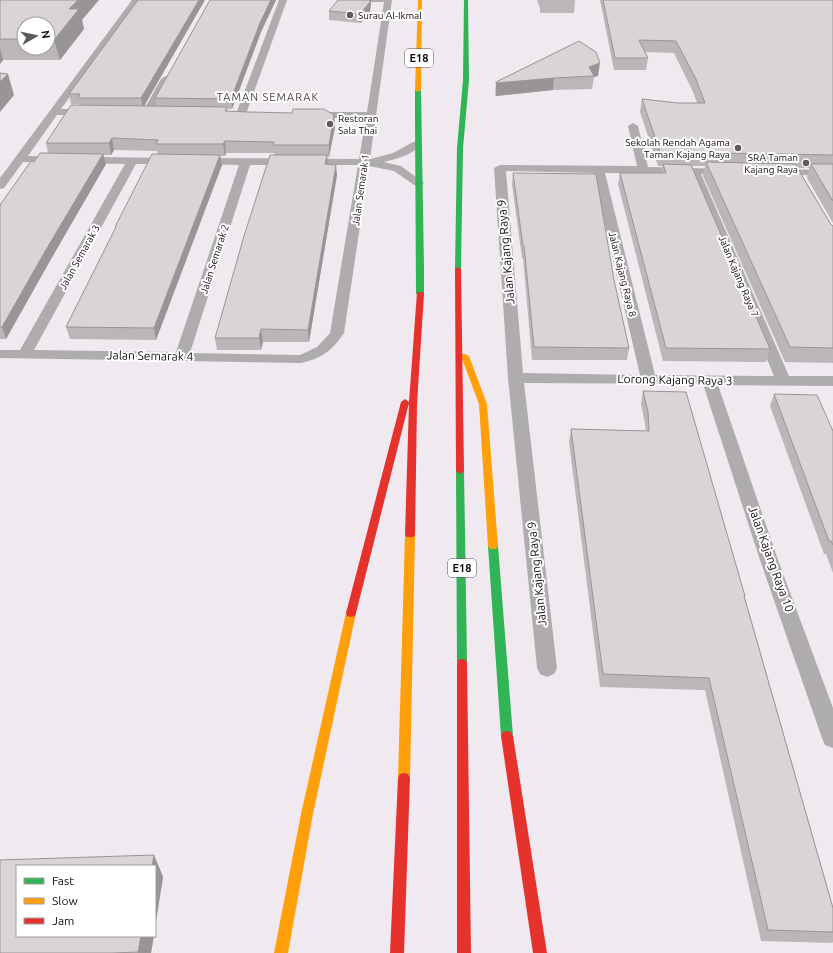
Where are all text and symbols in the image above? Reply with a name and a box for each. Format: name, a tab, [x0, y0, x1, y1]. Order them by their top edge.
marker: Surau Al-Ikmal	[345, 10, 355, 20]
place label: Surau Al-Ikmal	[358, 10, 422, 21]
north arrow	[16, 16, 56, 56]
text: N	[39, 29, 52, 39]
road number: E18	[405, 49, 433, 67]
district label: TAMAN SEMARAK	[217, 91, 319, 103]
place label: Restoran Sala Thai	[338, 113, 378, 136]
marker: Restoran Sala Thai	[325, 119, 335, 129]
place label: Sekolah Rendah Agama Taman Kajang Raya	[625, 137, 730, 160]
marker: Sekolah Rendah Agama Taman Kajang Raya	[733, 143, 743, 153]
place label: SRA Taman Kajang Raya	[744, 152, 798, 175]
street label: Jalan Semarak 1	[350, 154, 371, 227]
marker: SRA Taman Kajang Raya	[801, 158, 811, 168]
street label: Jalan Kajang Raya 9	[494, 199, 517, 305]
street label: Jalan Semarak 3	[57, 223, 102, 292]
street label: Jalan Semarak 2	[198, 223, 231, 295]
street label: Jalan Kajang Raya 8	[607, 230, 639, 318]
street label: Jalan Kajang Raya 7	[716, 234, 761, 319]
street label: Jalan Semarak 4	[107, 348, 194, 363]
street label: Lorong Kajang Raya 3	[617, 372, 733, 387]
street label: Jalan Kajang Raya 10	[746, 504, 797, 614]
street label: Jalan Kajang Raya 9	[525, 521, 548, 627]
road number: E18	[448, 559, 476, 577]
legend	[16, 865, 156, 937]
text: Fast	[52, 874, 74, 887]
text: Slow	[52, 894, 78, 907]
text: Jam	[52, 914, 74, 927]

